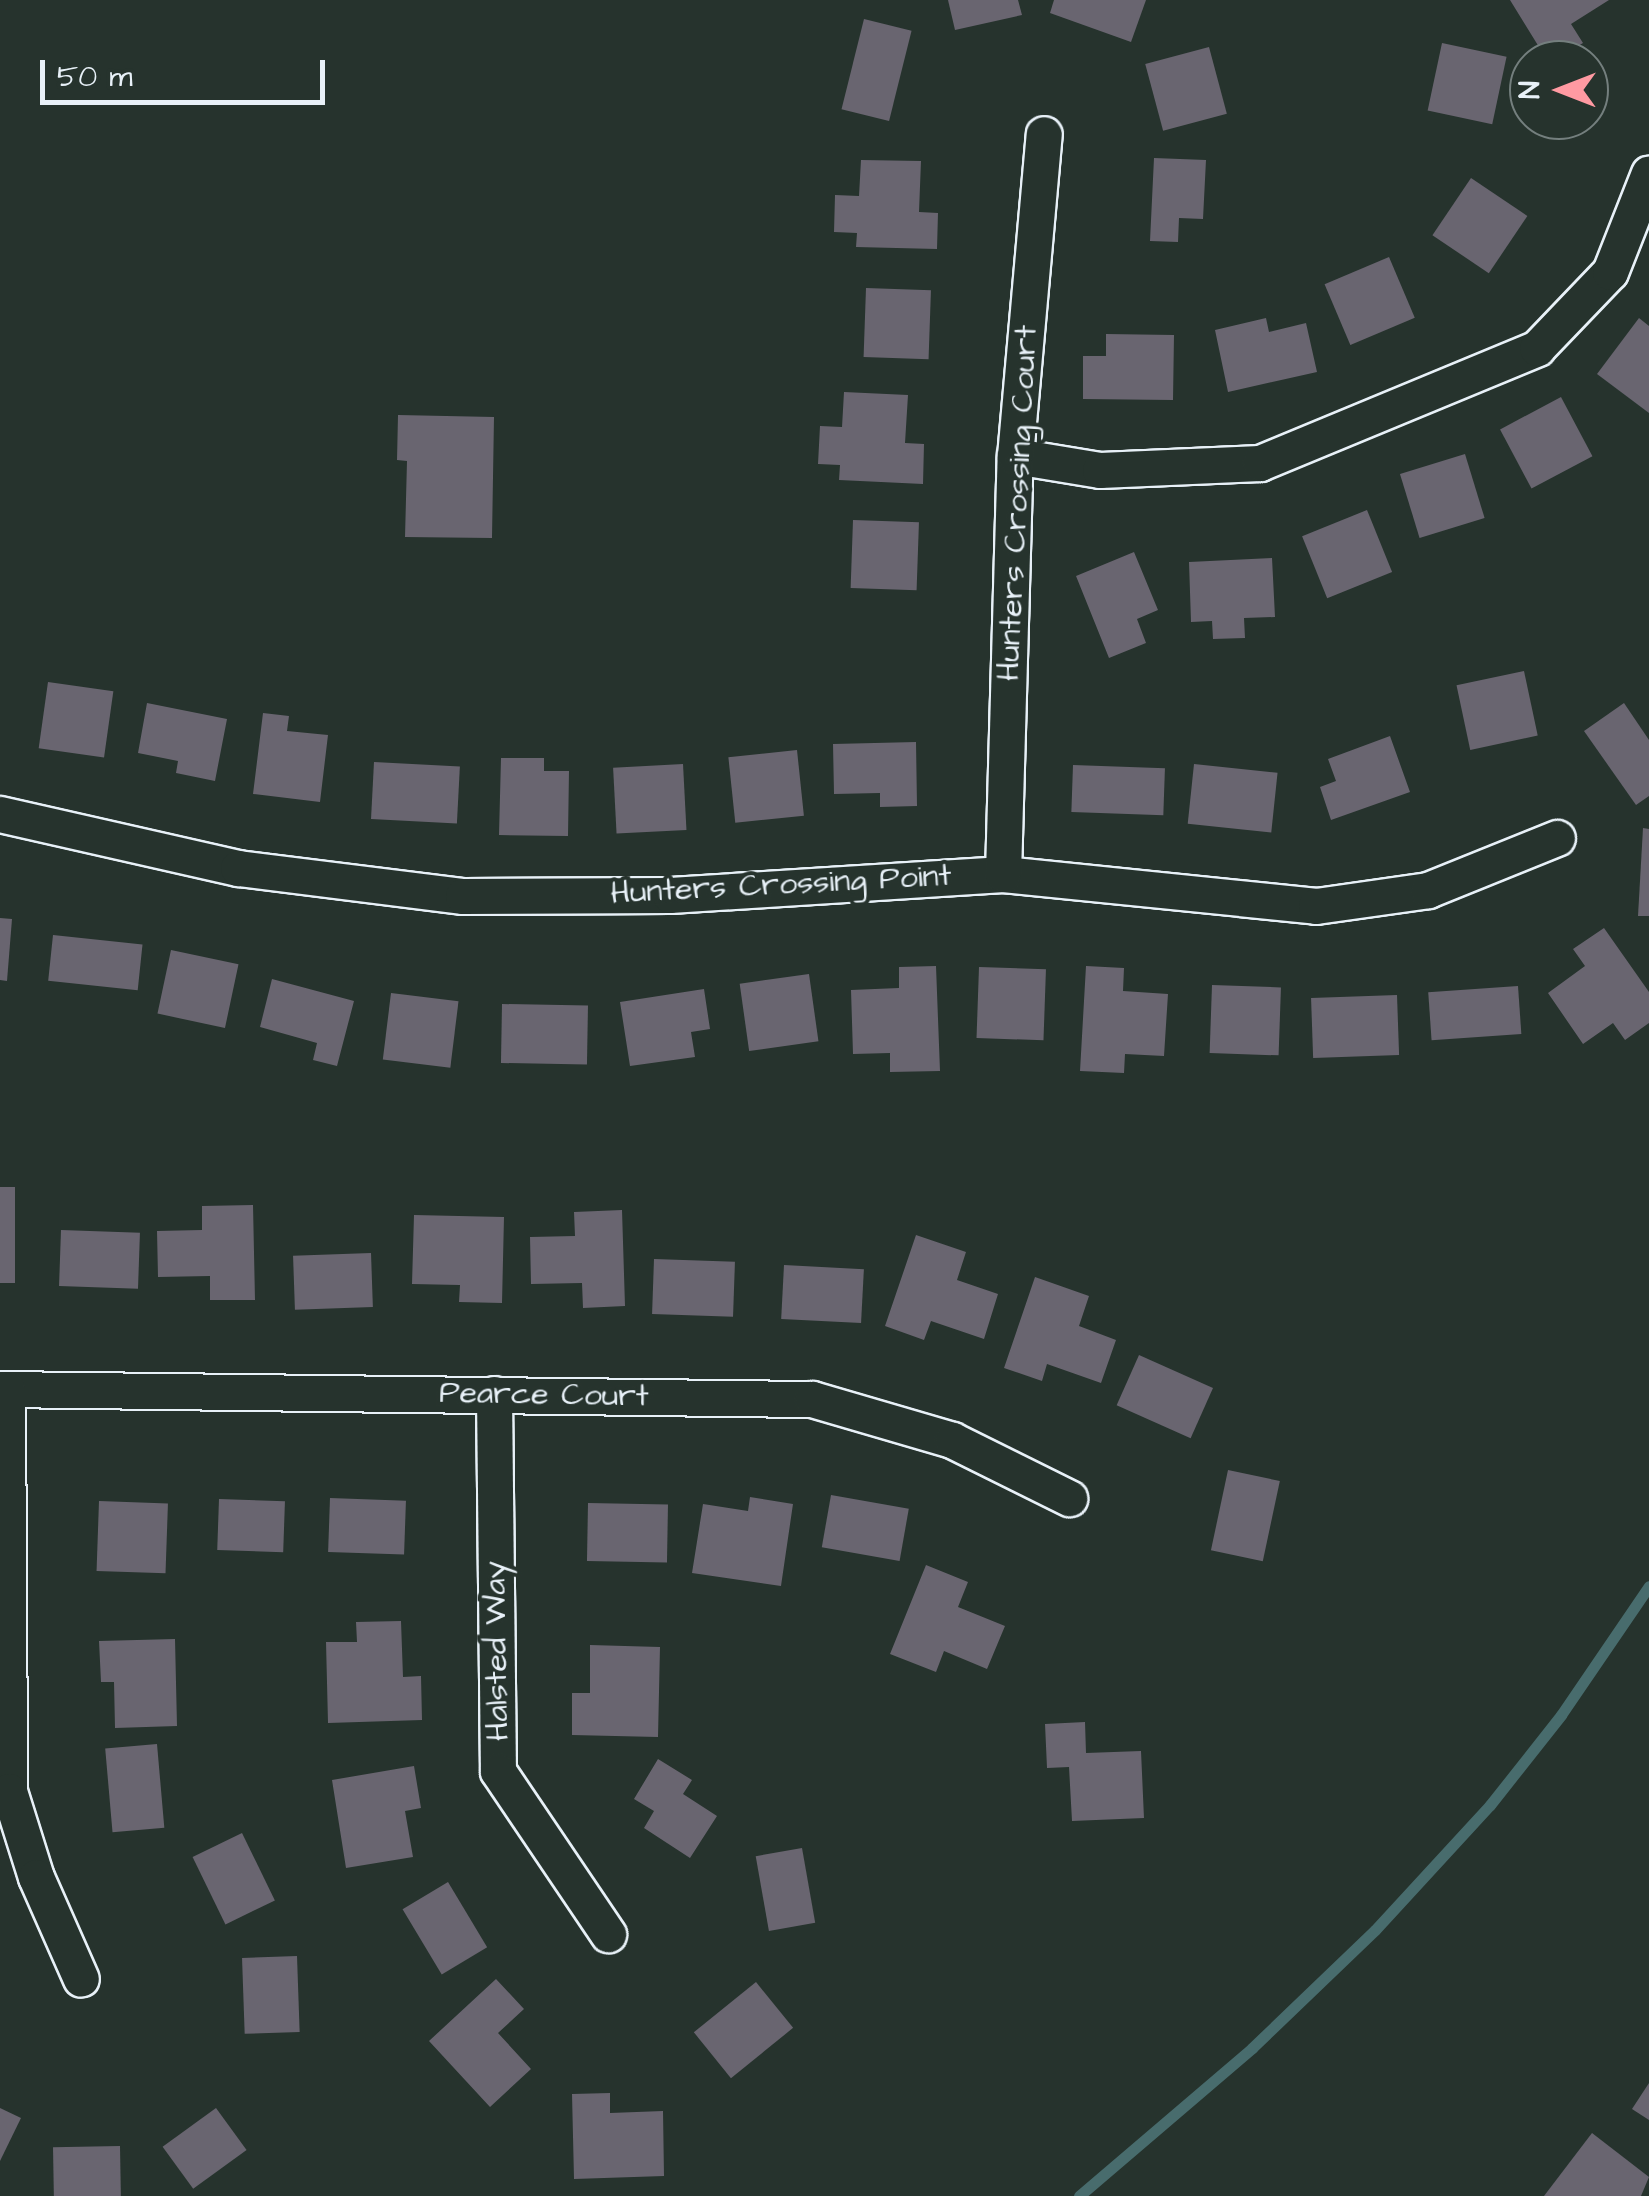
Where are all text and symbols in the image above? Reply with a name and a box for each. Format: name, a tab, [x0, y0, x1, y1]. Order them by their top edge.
scale bar	[45, 40, 330, 102]
north arrow	[1509, 40, 1609, 140]
text: 50 m	[57, 56, 133, 98]
text: N	[1511, 81, 1550, 99]
street label: Hunters Crossing Court	[989, 324, 1047, 682]
street label: Hunters Crossing Point	[610, 857, 952, 913]
street label: Pearce Court	[439, 1374, 649, 1416]
street label: Halsted Way	[476, 1561, 518, 1741]

